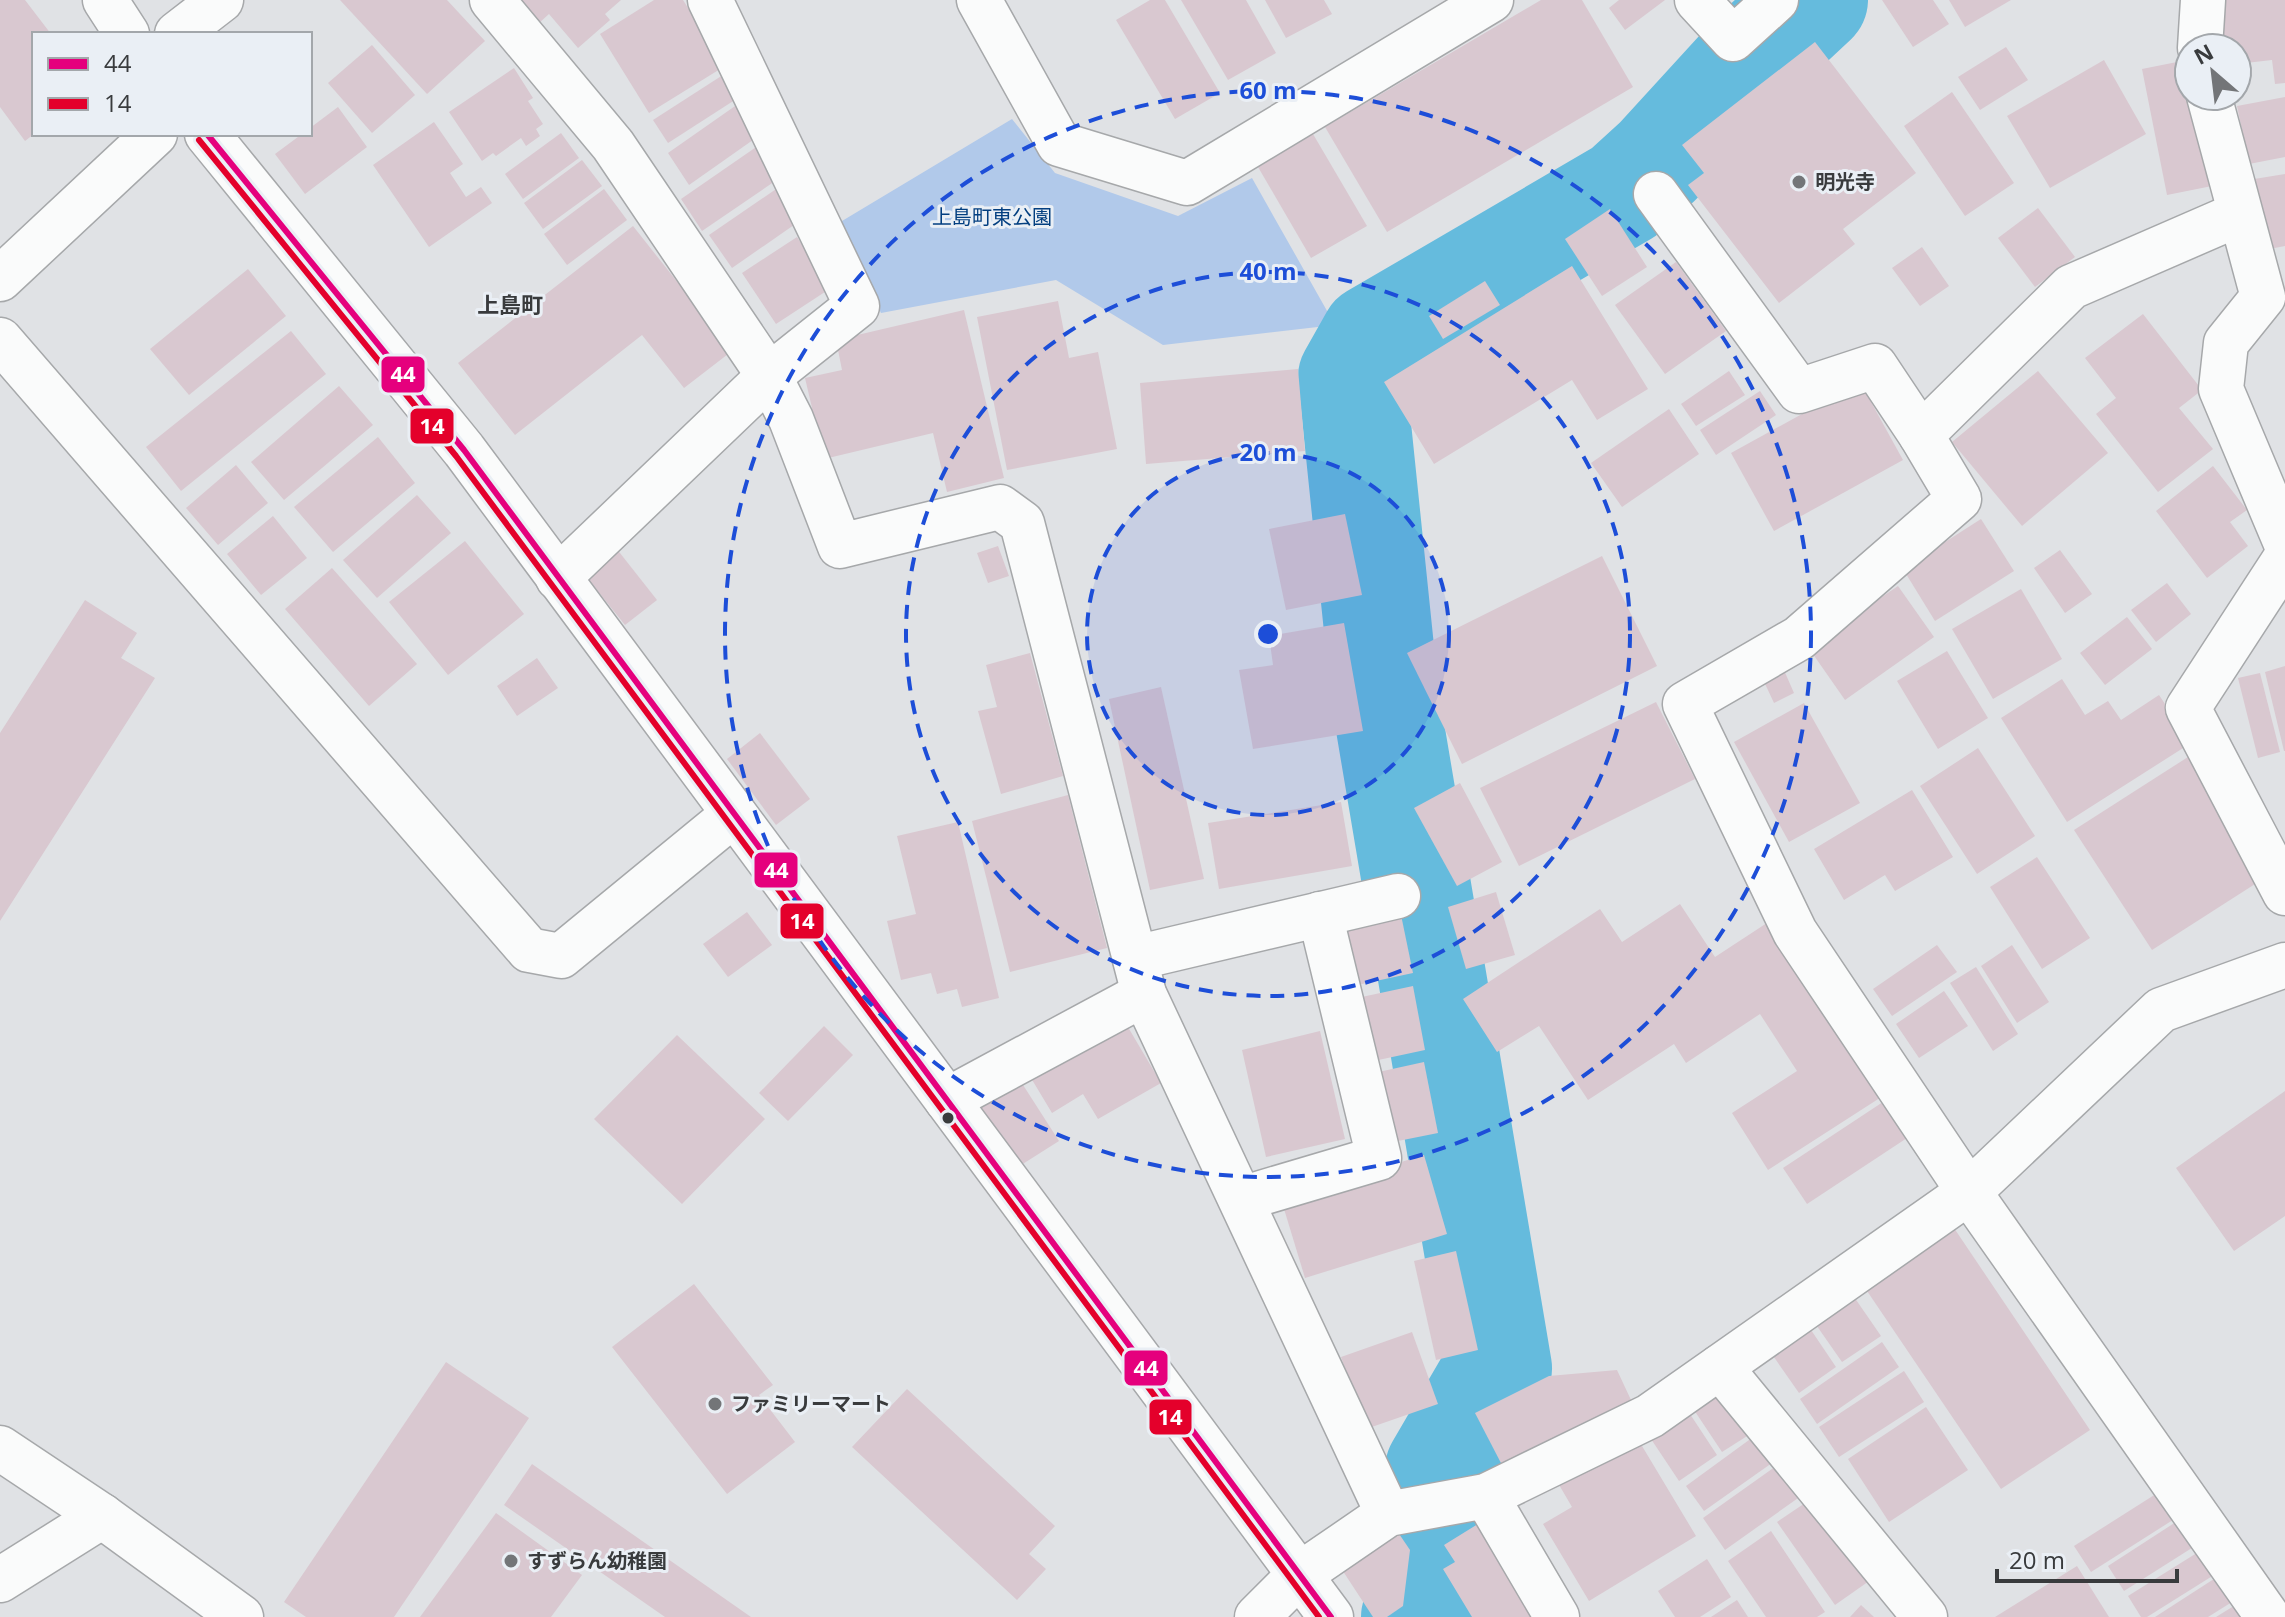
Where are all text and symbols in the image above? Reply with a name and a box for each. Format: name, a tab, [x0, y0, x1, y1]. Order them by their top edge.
legend	[32, 32, 312, 136]
north arrow	[2173, 32, 2253, 112]
text: N	[2188, 36, 2218, 71]
text: 44	[104, 46, 132, 79]
text: 60 m	[1239, 73, 1297, 106]
text: 14	[104, 86, 132, 119]
place label: 明光寺	[1815, 168, 1875, 195]
marker: 明光寺	[1790, 173, 1808, 191]
park label: 上島町東公園	[932, 203, 1052, 230]
text: 40 m	[1239, 254, 1297, 287]
district label: 上島町	[477, 289, 543, 319]
line badge: 44	[380, 355, 426, 394]
text: 44	[390, 358, 416, 388]
line badge: 14	[409, 407, 455, 445]
text: 14	[419, 410, 445, 440]
text: 20 m	[1239, 435, 1297, 468]
centre of rings	[1254, 620, 1282, 648]
line badge: 44	[753, 851, 799, 889]
text: 44	[763, 854, 789, 884]
line badge: 14	[779, 902, 825, 940]
text: 14	[789, 905, 815, 935]
unlabelled marker	[940, 1110, 956, 1126]
line badge: 44	[1123, 1349, 1169, 1387]
text: 44	[1133, 1352, 1159, 1382]
place label: ファミリーマート	[731, 1390, 891, 1417]
marker: ファミリーマート	[706, 1395, 724, 1413]
line badge: 14	[1148, 1398, 1193, 1436]
text: 14	[1157, 1401, 1183, 1431]
scale bar	[1997, 1533, 2177, 1583]
text: 20 m	[2009, 1543, 2065, 1576]
place label: すずらん幼稚園	[527, 1547, 667, 1574]
marker: すずらん幼稚園	[502, 1552, 520, 1570]

